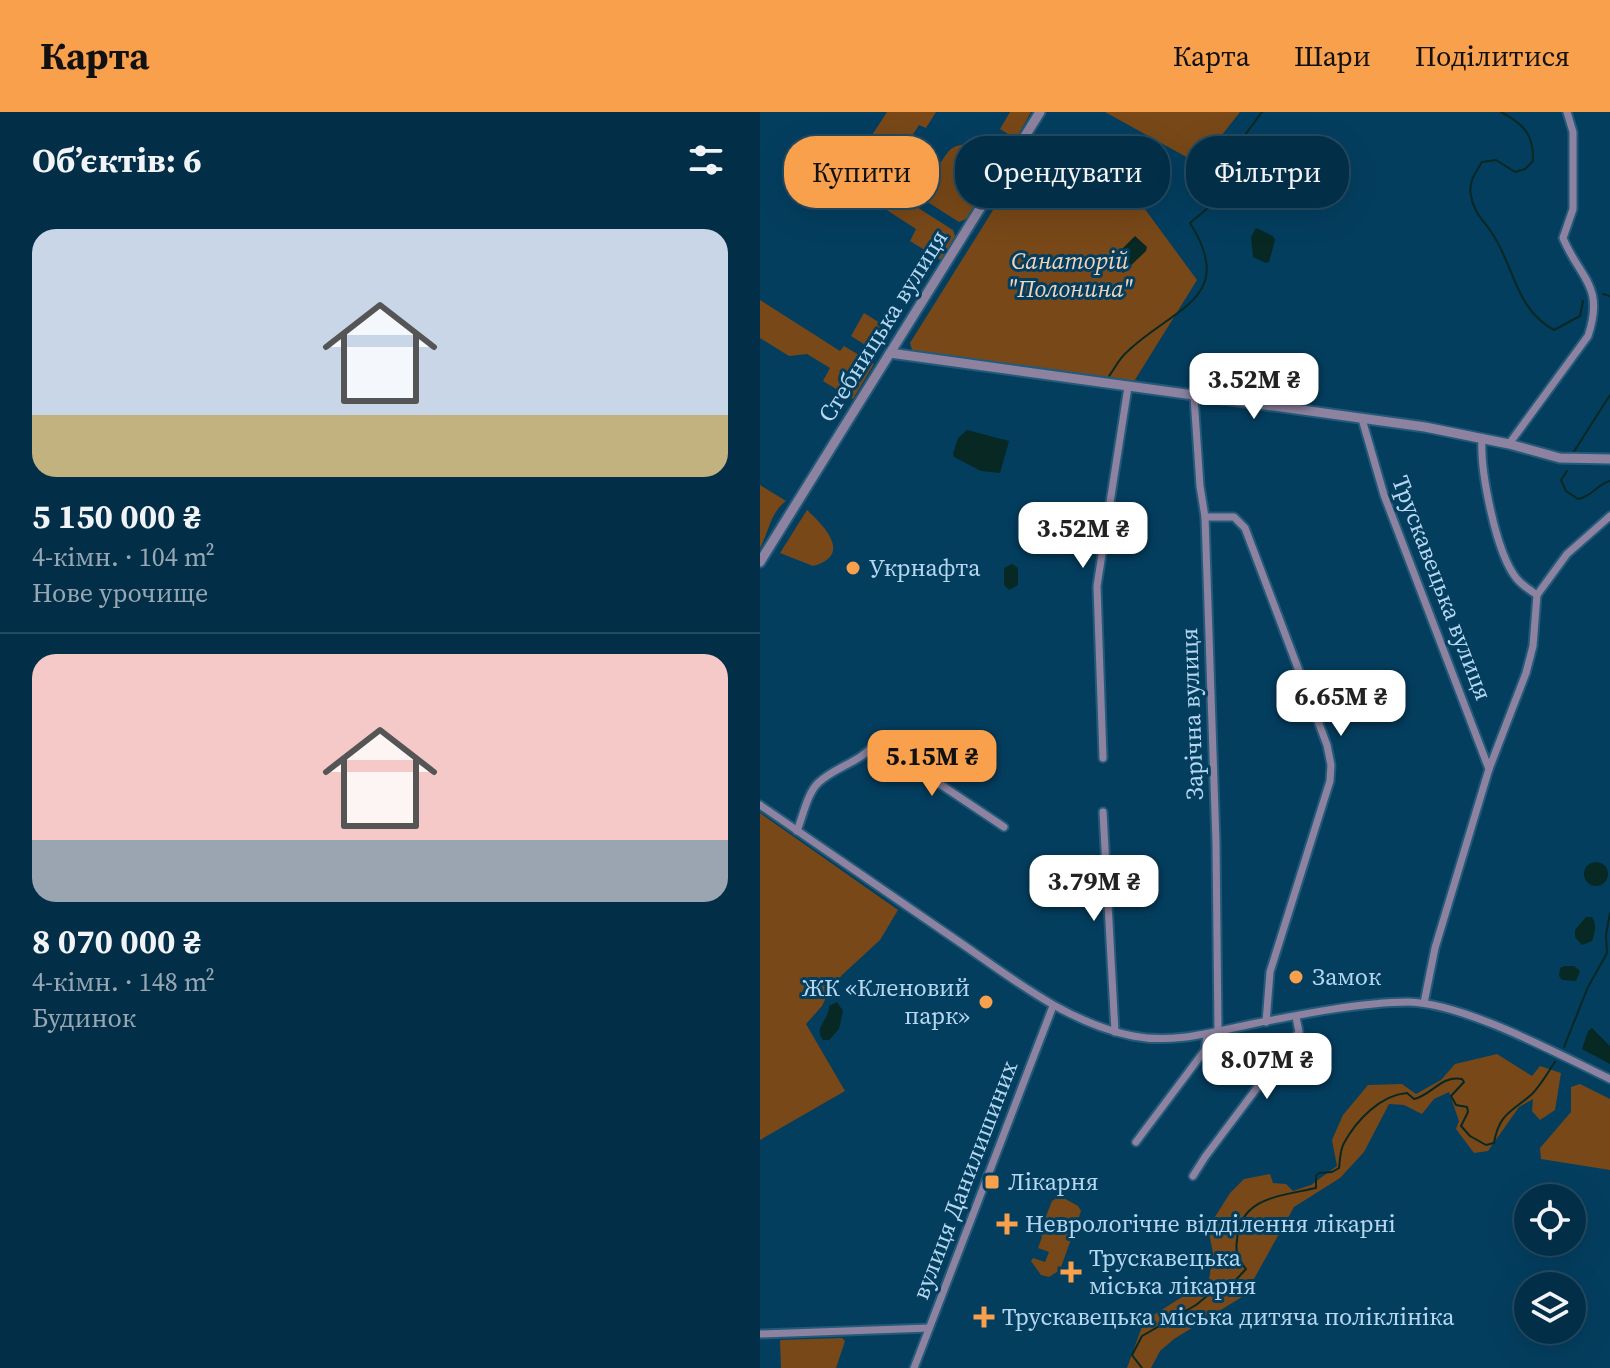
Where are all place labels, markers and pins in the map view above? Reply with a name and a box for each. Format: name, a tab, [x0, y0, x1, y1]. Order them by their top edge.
pin: 3.52M ₴	[1180, 353, 1328, 421]
pin: 3.52M ₴	[1009, 502, 1157, 570]
place label: Укрнафта	[869, 551, 981, 584]
marker: Укрнафта	[844, 559, 862, 577]
pin: 6.65M ₴	[1267, 670, 1415, 738]
pin: 5.15M ₴	[858, 730, 1006, 798]
pin: 3.79M ₴	[1020, 855, 1168, 923]
place label: Замок	[1312, 960, 1381, 993]
marker: Замок	[1287, 968, 1305, 986]
place label: ЖК «Кленовий парк»	[802, 971, 970, 1032]
marker: ЖК «Кленовий парк»	[977, 993, 995, 1011]
pin: 8.07M ₴	[1193, 1033, 1341, 1101]
place label: Лікарня	[1008, 1165, 1098, 1198]
marker: Лікарня	[983, 1173, 1001, 1191]
place label: Неврологічне відділення лікарні	[1025, 1207, 1396, 1240]
marker: Неврологічне відділення лікарні	[996, 1213, 1018, 1235]
place label: Трускавецька міська лікарня	[1089, 1241, 1256, 1302]
marker: Трускавецька міська лікарня	[1060, 1261, 1082, 1283]
place label: Трускавецька міська дитяча поліклініка	[1002, 1300, 1455, 1333]
marker: Трускавецька міська дитяча поліклініка	[973, 1306, 995, 1328]

